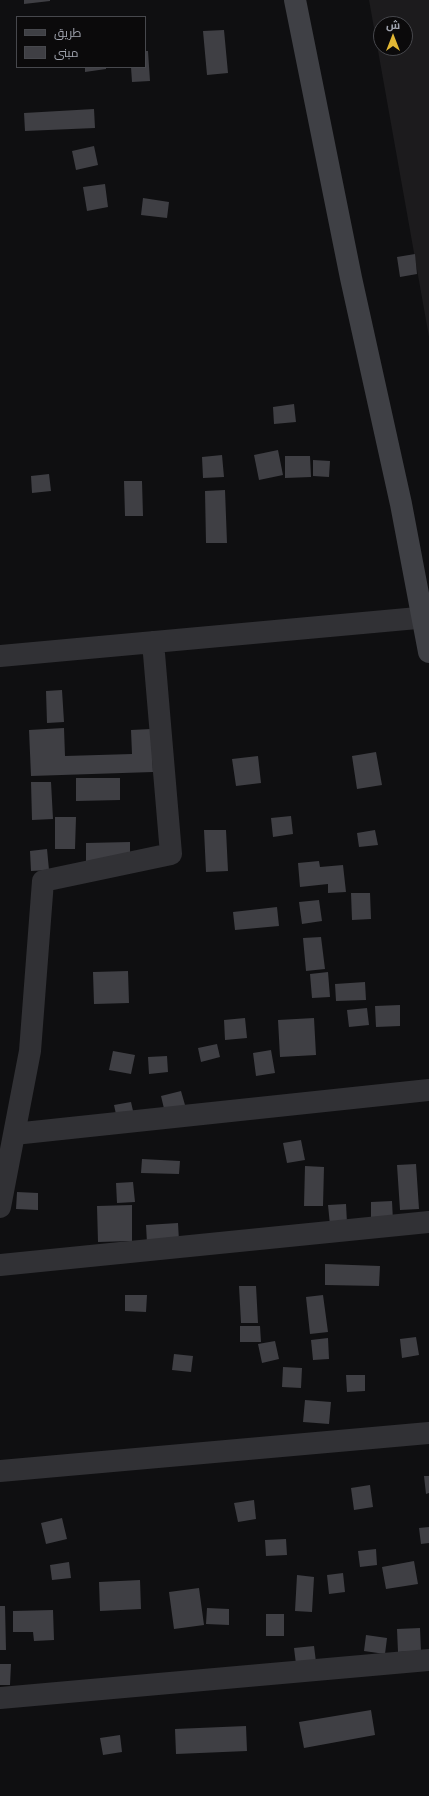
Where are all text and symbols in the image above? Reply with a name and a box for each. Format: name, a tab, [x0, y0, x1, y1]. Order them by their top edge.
legend	[16, 16, 146, 68]
north arrow	[373, 16, 413, 56]
text: ش	[386, 17, 400, 33]
text: طريق	[54, 23, 81, 42]
text: مبنى	[54, 43, 79, 62]

